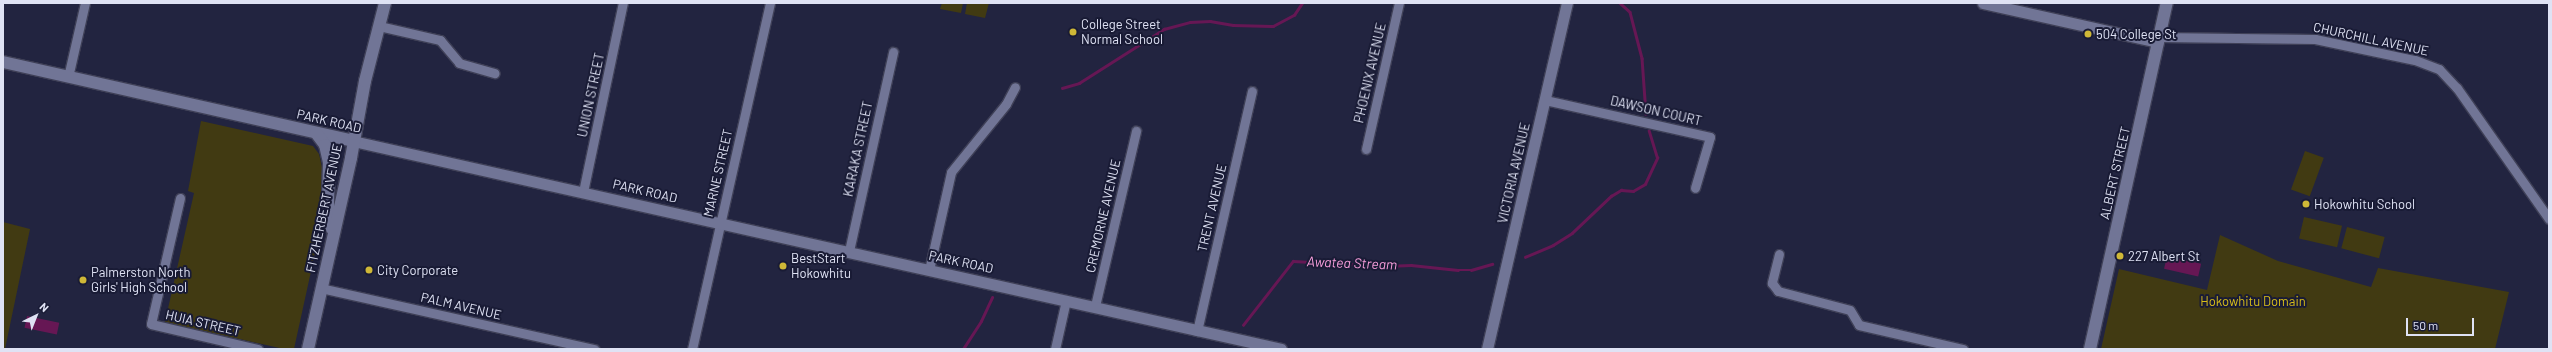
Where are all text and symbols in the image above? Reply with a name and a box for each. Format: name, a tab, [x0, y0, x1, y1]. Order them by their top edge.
place label: College Street Normal School	[1081, 17, 1163, 48]
street label: CHURCHILL AVENUE	[2312, 19, 2430, 59]
street label: PHOENIX AVENUE	[1351, 21, 1389, 125]
place label: 504 College St	[2096, 26, 2176, 42]
marker: College Street Normal School	[1068, 27, 1078, 37]
marker: 504 College St	[2083, 29, 2093, 39]
street label: UNION STREET	[574, 51, 608, 139]
street label: DAWSON COURT	[1609, 93, 1703, 129]
street label: KARAKA STREET	[840, 100, 876, 198]
street label: PARK ROAD	[295, 106, 363, 136]
street label: VICTORIA AVENUE	[1495, 121, 1533, 225]
street label: ALBERT STREET	[2097, 125, 2133, 221]
street label: MARNE STREET	[700, 127, 736, 219]
street label: FITZHERBERT AVENUE	[303, 142, 345, 274]
street label: CREMORNE AVENUE	[1082, 158, 1124, 274]
street label: TRENT AVENUE	[1194, 163, 1230, 253]
street label: PARK ROAD	[611, 176, 679, 206]
place label: Hokowhitu School	[2314, 196, 2415, 212]
marker: Hokowhitu School	[2301, 199, 2311, 209]
street label: PARK ROAD	[927, 248, 995, 276]
place label: 227 Albert St	[2128, 248, 2200, 264]
place label: BestStart Hokowhitu	[791, 251, 851, 282]
marker: 227 Albert St	[2115, 251, 2125, 261]
water label: Awatea Stream	[1307, 253, 1397, 273]
marker: BestStart Hokowhitu	[778, 261, 788, 271]
place label: City Corporate	[377, 262, 458, 278]
place label: Palmerston North Girls' High School	[91, 265, 191, 296]
marker: City Corporate	[364, 265, 374, 275]
marker: Palmerston North Girls' High School	[78, 275, 88, 285]
street label: PALM AVENUE	[419, 289, 503, 323]
park label: Hokowhitu Domain	[2200, 293, 2306, 309]
north arrow	[16, 296, 56, 336]
text: N	[37, 300, 52, 314]
street label: HUIA STREET	[164, 307, 242, 339]
scale bar	[2408, 310, 2476, 336]
text: 50 m	[2413, 318, 2438, 332]

